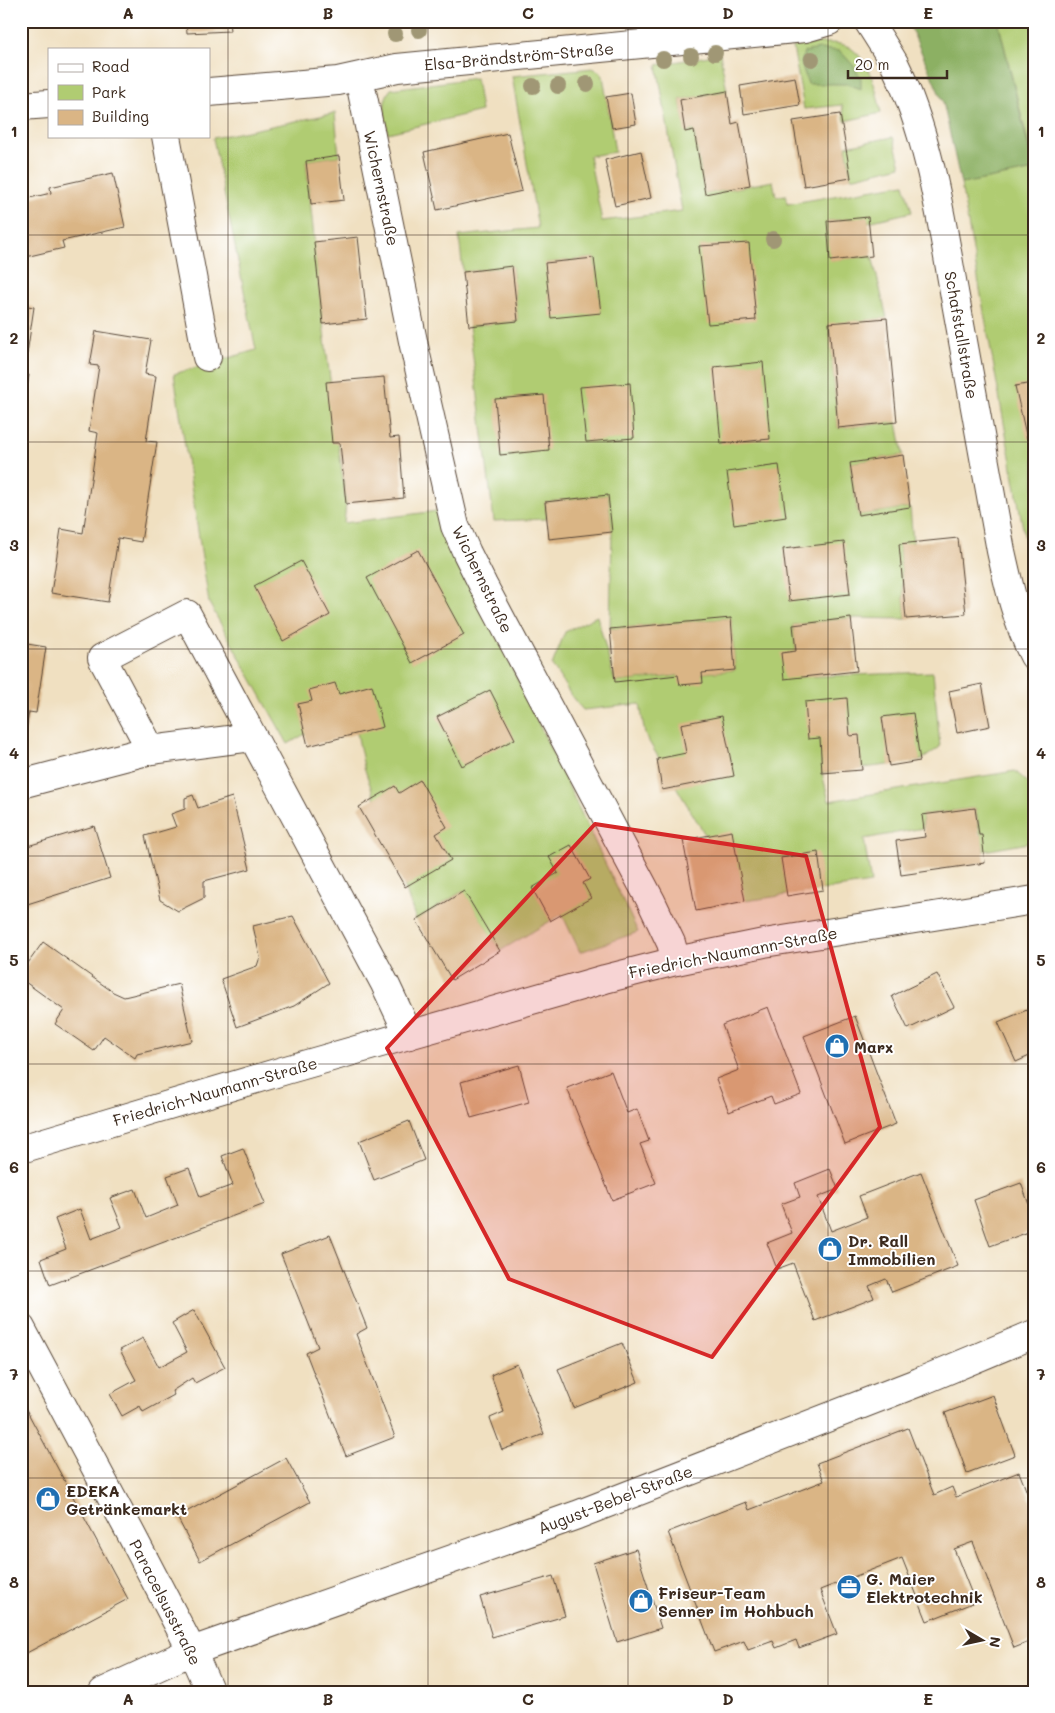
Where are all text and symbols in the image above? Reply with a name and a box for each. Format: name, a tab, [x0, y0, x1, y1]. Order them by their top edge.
text: A	[122, 2, 134, 23]
text: B	[323, 2, 333, 23]
text: C	[522, 2, 534, 23]
text: D	[722, 2, 734, 23]
text: E	[923, 2, 933, 23]
street label: Elsa-Brändström-Straße	[423, 37, 615, 75]
legend	[48, 48, 210, 138]
scale bar	[848, 48, 946, 80]
text: 20 m	[855, 54, 889, 74]
text: Road	[92, 56, 129, 76]
text: Park	[92, 82, 126, 102]
text: Building	[92, 106, 149, 126]
text: 1	[10, 120, 18, 141]
text: 1	[1037, 120, 1045, 141]
street label: Wichernstraße	[360, 129, 404, 247]
street label: Schafstallstraße	[940, 270, 984, 400]
text: 2	[10, 327, 19, 348]
text: 2	[1037, 327, 1046, 348]
street label: Wichernstraße	[448, 522, 518, 636]
text: 3	[9, 534, 19, 555]
text: 3	[1036, 534, 1046, 555]
text: 4	[9, 742, 19, 763]
text: 4	[1036, 742, 1046, 763]
street label: Friedrich-Naumann-Straße	[627, 921, 839, 983]
text: 5	[9, 949, 19, 970]
text: 5	[1036, 949, 1046, 970]
shop icon: Marx	[824, 1033, 850, 1059]
place label: Marx	[854, 1036, 894, 1057]
street label: Friedrich-Naumann-Straße	[110, 1052, 320, 1130]
text: 6	[9, 1156, 19, 1177]
text: 6	[1036, 1156, 1046, 1177]
place label: Dr. Rall Immobilien	[848, 1230, 935, 1269]
shop icon: Dr. Rall Immobilien	[817, 1236, 843, 1262]
text: 7	[10, 1363, 19, 1384]
text: 7	[1037, 1363, 1046, 1384]
street label: August-Bebel-Straße	[535, 1460, 695, 1538]
place label: EDEKA Getränkemarkt	[66, 1480, 187, 1519]
shop icon: EDEKA Getränkemarkt	[35, 1486, 61, 1512]
street label: Paracelsusstraße	[125, 1536, 207, 1668]
place label: G. Maier Elektrotechnik	[866, 1568, 983, 1607]
text: 8	[9, 1571, 19, 1592]
text: 8	[1036, 1571, 1046, 1592]
office icon: G. Maier Elektrotechnik	[836, 1574, 862, 1600]
place label: Friseur-Team Senner im Hohbuch	[658, 1582, 814, 1621]
shop icon: Friseur-Team Senner im Hohbuch	[628, 1588, 654, 1614]
north arrow	[958, 1616, 1008, 1666]
text: N	[985, 1635, 1006, 1649]
text: A	[122, 1688, 134, 1709]
text: B	[323, 1688, 333, 1709]
text: C	[522, 1688, 534, 1709]
text: D	[722, 1688, 734, 1709]
text: E	[923, 1688, 933, 1709]

